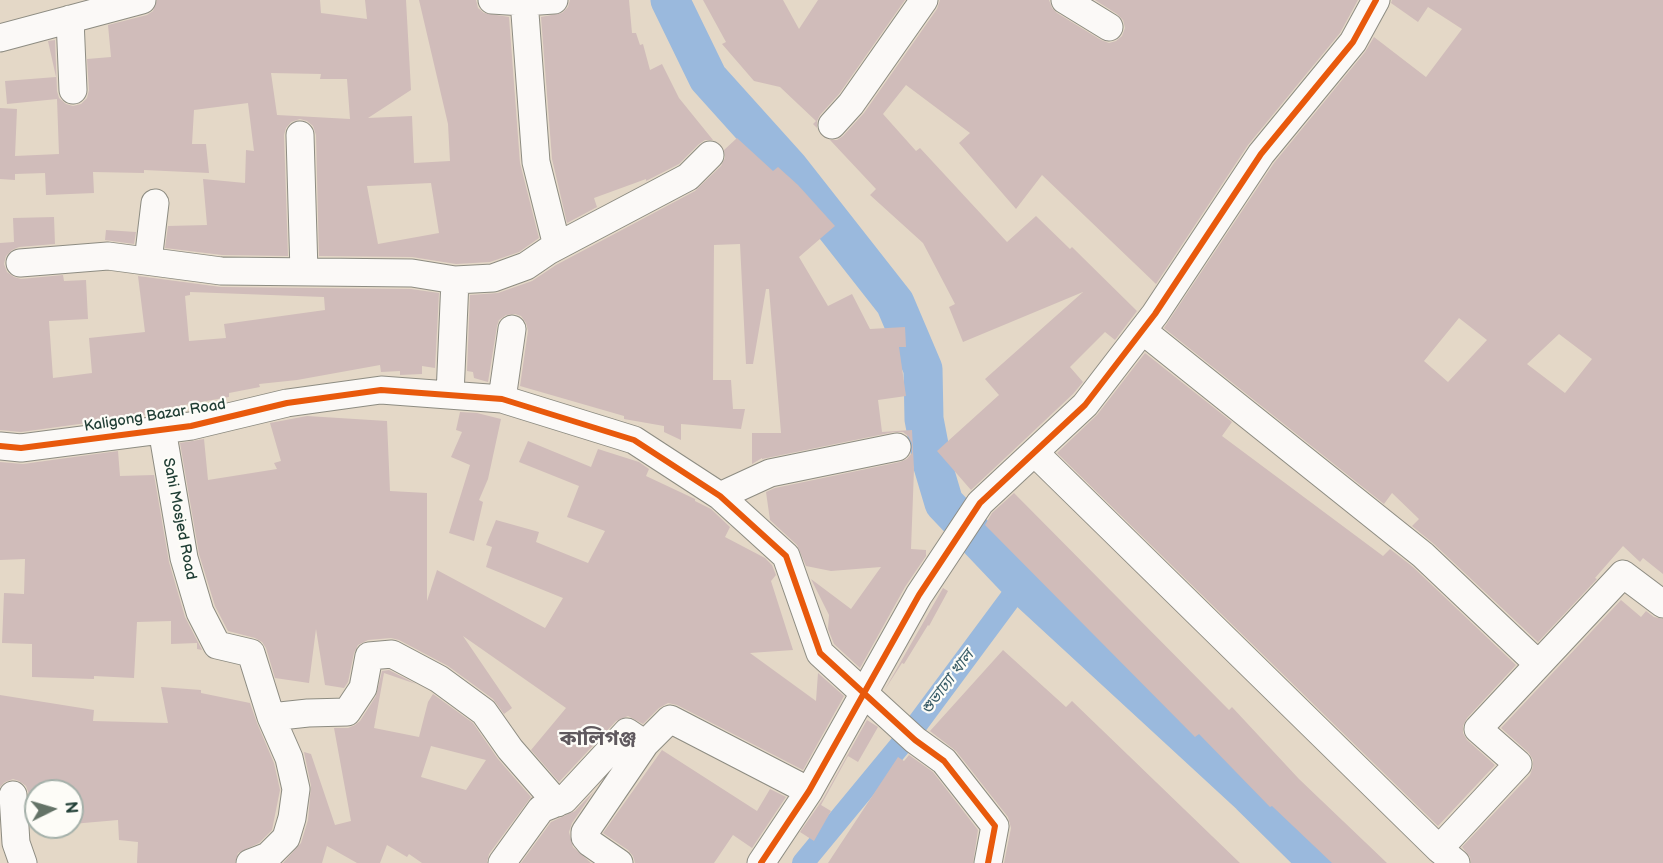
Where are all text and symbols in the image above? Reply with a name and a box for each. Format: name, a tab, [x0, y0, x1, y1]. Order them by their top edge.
street label: Kaligong Bazar Road	[83, 396, 227, 436]
street label: Sahi Mosjed Road	[158, 457, 200, 581]
water label: শুভাঢ্যা খাল	[918, 647, 978, 719]
district label: কালিগঞ্জ	[559, 727, 637, 753]
north arrow	[24, 779, 84, 839]
text: N	[60, 801, 80, 814]

